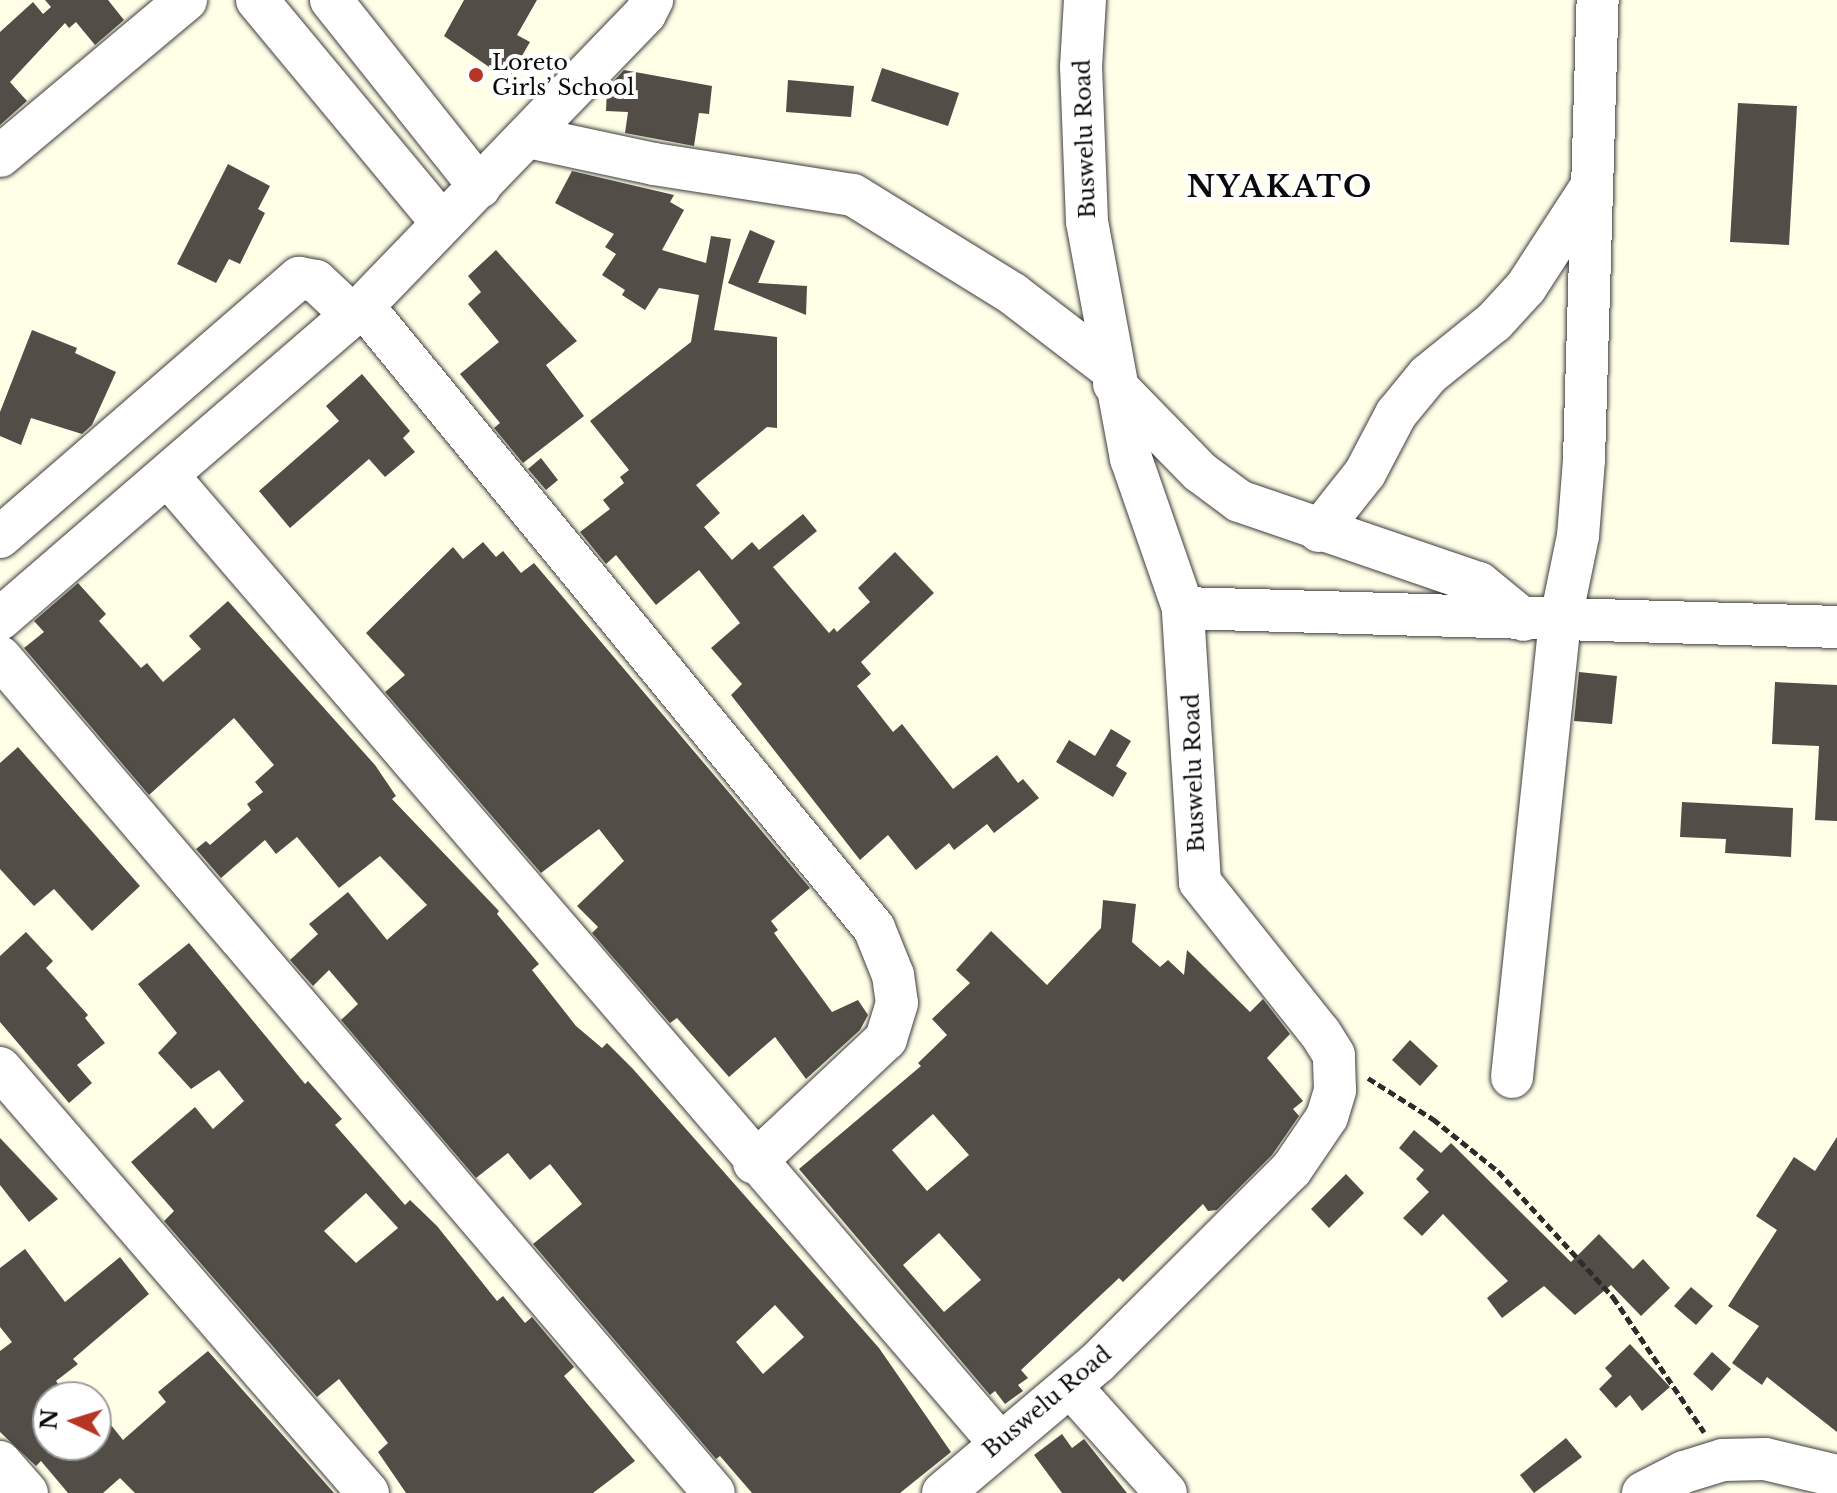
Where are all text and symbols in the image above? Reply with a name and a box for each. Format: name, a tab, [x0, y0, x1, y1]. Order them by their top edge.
place label: Loreto Girls’ School	[492, 49, 635, 100]
street label: Buswelu Road	[1069, 59, 1101, 219]
marker: Loreto Girls’ School	[467, 66, 485, 84]
district label: NYAKATO	[1187, 169, 1373, 205]
street label: Buswelu Road	[1178, 693, 1210, 853]
street label: Buswelu Road	[978, 1341, 1116, 1463]
north arrow	[32, 1381, 112, 1461]
text: N	[35, 1408, 64, 1431]

